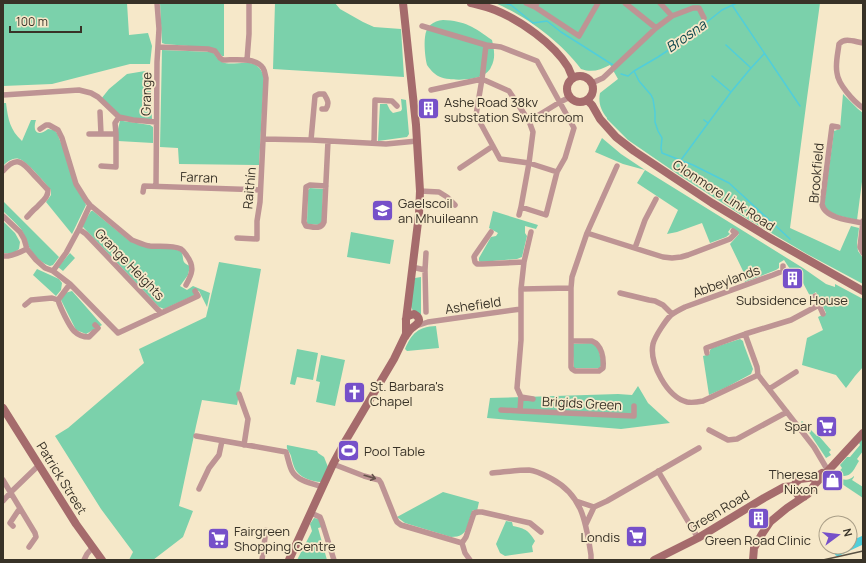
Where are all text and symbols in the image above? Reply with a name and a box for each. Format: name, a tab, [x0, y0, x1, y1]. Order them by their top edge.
scale bar	[10, 8, 81, 34]
text: 100 m	[16, 13, 48, 30]
water label: Brosna	[662, 14, 711, 56]
street label: Grange	[137, 72, 155, 116]
place label: Ashe Road 38kv substation Switchroom	[444, 93, 584, 126]
building icon: Ashe Road 38kv substation Switchroom	[416, 96, 442, 122]
street label: Brookfield	[804, 142, 828, 204]
street label: Clonmore Link Road	[669, 155, 779, 235]
street label: Raithín	[238, 166, 260, 210]
street label: Farran	[180, 167, 218, 187]
place label: Gaelscoil an Mhuileann	[398, 194, 478, 227]
school or university icon: Gaelscoil an Mhuileann	[369, 197, 395, 223]
street label: Grange Heights	[91, 224, 169, 304]
street label: Abbeylands	[690, 260, 762, 302]
building icon: Subsidence House	[779, 265, 805, 291]
place label: Subsidence House	[736, 291, 848, 309]
street label: Ashefield	[444, 292, 502, 318]
place label: St. Barbara's Chapel	[370, 377, 444, 410]
church icon: St. Barbara's Chapel	[341, 380, 367, 406]
street label: Brigids Green	[542, 392, 622, 414]
supermarket icon: Spar	[814, 413, 840, 439]
place label: Spar	[784, 417, 812, 435]
street label: Patrick Street	[33, 438, 91, 518]
sports icon: Pool Table	[336, 438, 362, 464]
place label: Pool Table	[364, 442, 426, 460]
place label: Theresa Nixon	[769, 465, 818, 498]
shop icon: Theresa Nixon	[820, 468, 846, 494]
one-way arrow	[363, 474, 376, 482]
street label: Green Road	[683, 485, 753, 537]
building icon: Green Road Clinic	[745, 505, 771, 531]
north arrow	[818, 515, 858, 555]
place label: Fairgreen Shopping Centre	[234, 522, 336, 555]
supermarket icon: Londis	[623, 524, 649, 550]
supermarket icon: Fairgreen Shopping Centre	[206, 525, 232, 551]
text: N	[840, 527, 856, 538]
place label: Londis	[580, 528, 620, 546]
place label: Green Road Clinic	[705, 531, 811, 549]

